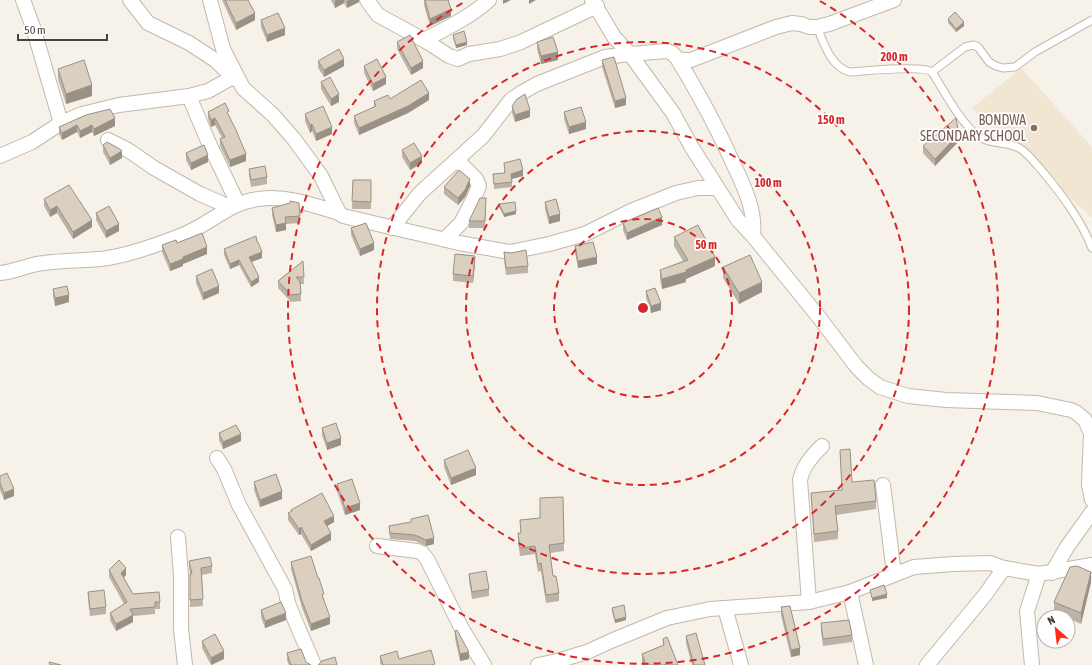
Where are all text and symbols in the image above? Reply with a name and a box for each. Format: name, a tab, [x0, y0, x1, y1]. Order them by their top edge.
scale bar	[18, 16, 107, 42]
text: 50 m	[24, 23, 46, 37]
text: 200 m	[880, 50, 908, 64]
place label: BONDWA SECONDARY SCHOOL	[920, 112, 1027, 144]
text: 150 m	[817, 113, 845, 127]
marker: BONDWA SECONDARY SCHOOL	[1029, 123, 1039, 133]
text: 100 m	[754, 176, 782, 190]
text: 50 m	[695, 238, 717, 252]
centre of rings	[636, 301, 650, 315]
north arrow	[1036, 609, 1076, 649]
text: N	[1046, 613, 1057, 627]

